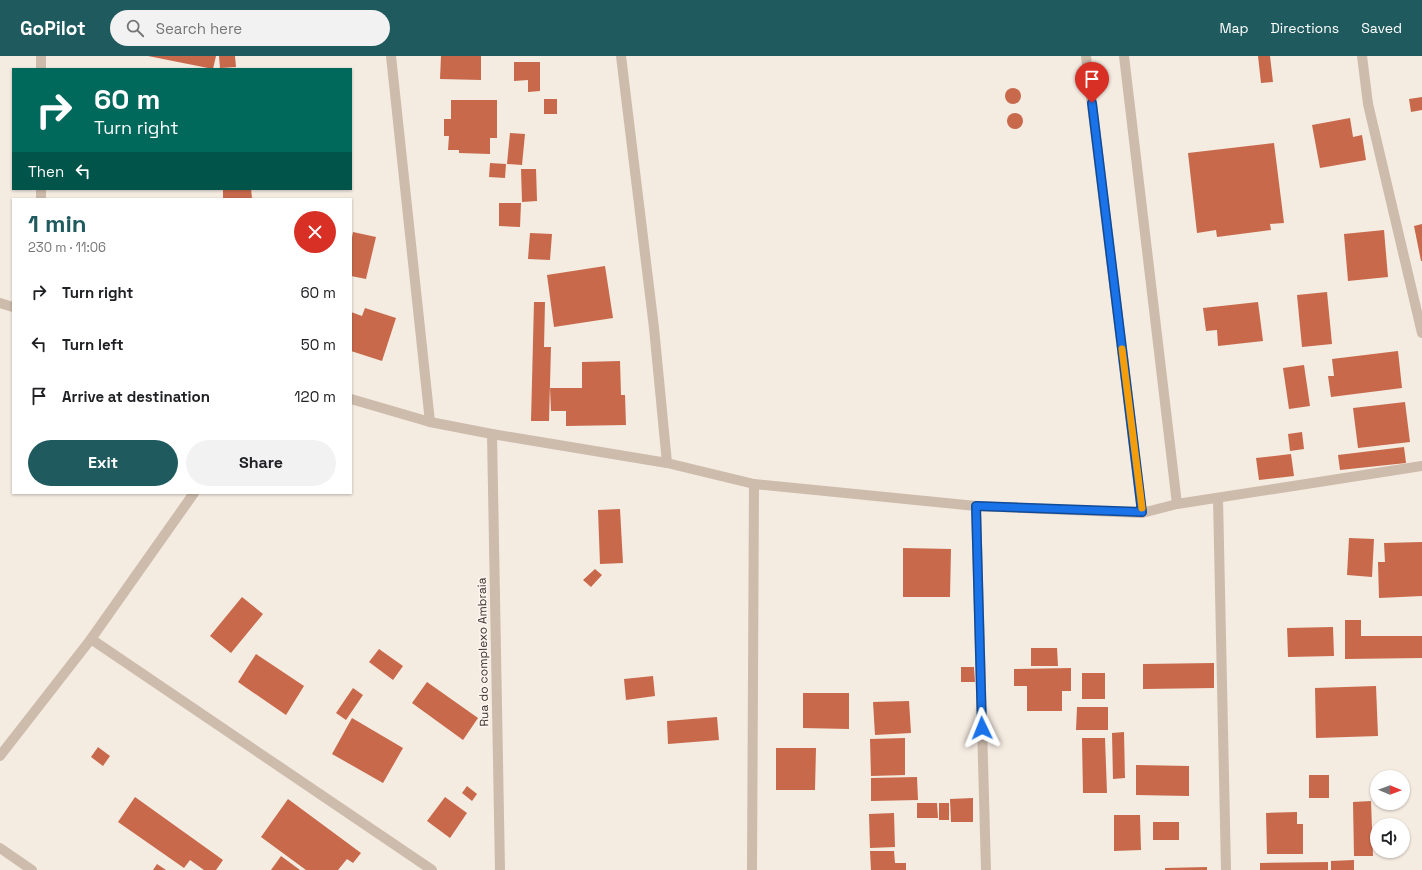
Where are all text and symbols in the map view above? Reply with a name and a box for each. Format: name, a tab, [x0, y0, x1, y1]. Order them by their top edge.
search box	[110, 10, 390, 46]
text: GoPilot	[20, 16, 86, 41]
icon: search	[124, 17, 146, 39]
text: Search here	[156, 19, 242, 38]
text: Map	[1219, 19, 1249, 37]
text: Directions	[1271, 19, 1339, 37]
text: Saved	[1361, 19, 1402, 37]
pin	[1075, 62, 1109, 103]
icon: arrive	[1081, 68, 1103, 90]
text: 60 m	[94, 81, 160, 117]
icon: right	[28, 84, 80, 136]
text: Turn right	[94, 116, 178, 139]
icon: left	[72, 160, 94, 182]
text: Then	[28, 162, 64, 181]
text: 1 min	[28, 208, 87, 239]
button: close	[294, 211, 336, 253]
text: 230 m · 11:06	[28, 239, 106, 256]
icon: right	[28, 281, 50, 303]
text: Turn right	[62, 283, 133, 302]
text: 60 m	[300, 283, 336, 302]
icon: left	[28, 333, 50, 355]
text: Turn left	[62, 335, 124, 354]
text: 50 m	[301, 335, 336, 354]
icon: arrive	[28, 385, 50, 407]
text: Arrive at destination	[62, 387, 210, 406]
text: 120 m	[294, 387, 336, 406]
button: Exit	[28, 440, 178, 486]
button: Share	[186, 440, 336, 486]
street label: Rua do complexo Ambraia	[474, 577, 492, 727]
position arrow	[961, 707, 1003, 749]
north arrow	[1370, 770, 1410, 810]
map controls	[1370, 770, 1410, 858]
button: sound	[1370, 818, 1410, 858]

